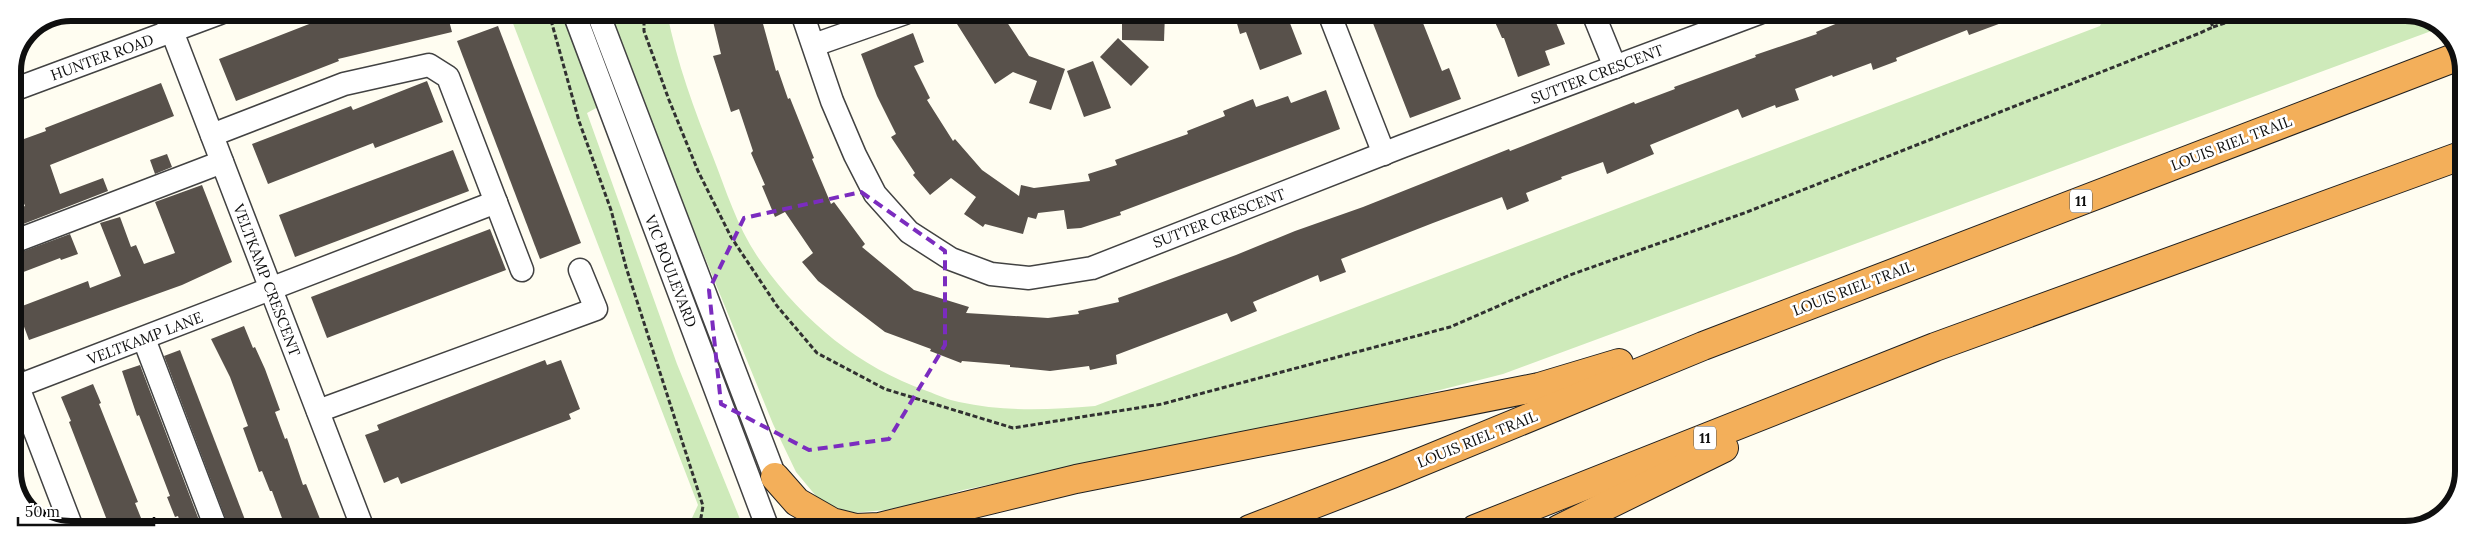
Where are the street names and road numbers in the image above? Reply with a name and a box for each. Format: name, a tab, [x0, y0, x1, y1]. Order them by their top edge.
street label: HUNTER ROAD	[48, 30, 156, 84]
street label: SUTTER CRESCENT	[1528, 40, 1666, 108]
street label: LOUIS RIEL TRAIL	[2168, 111, 2295, 175]
street label: SUTTER CRESCENT	[1150, 184, 1288, 252]
road number: 11	[2070, 190, 2092, 212]
street label: VELTKAMP CRESCENT	[229, 200, 305, 359]
street label: VIC BOULEVARD	[641, 211, 701, 330]
street label: LOUIS RIEL TRAIL	[1790, 256, 1917, 320]
street label: VELTKAMP LANE	[84, 307, 205, 369]
street label: LOUIS RIEL TRAIL	[1414, 406, 1540, 472]
road number: 11	[1694, 426, 1716, 449]

